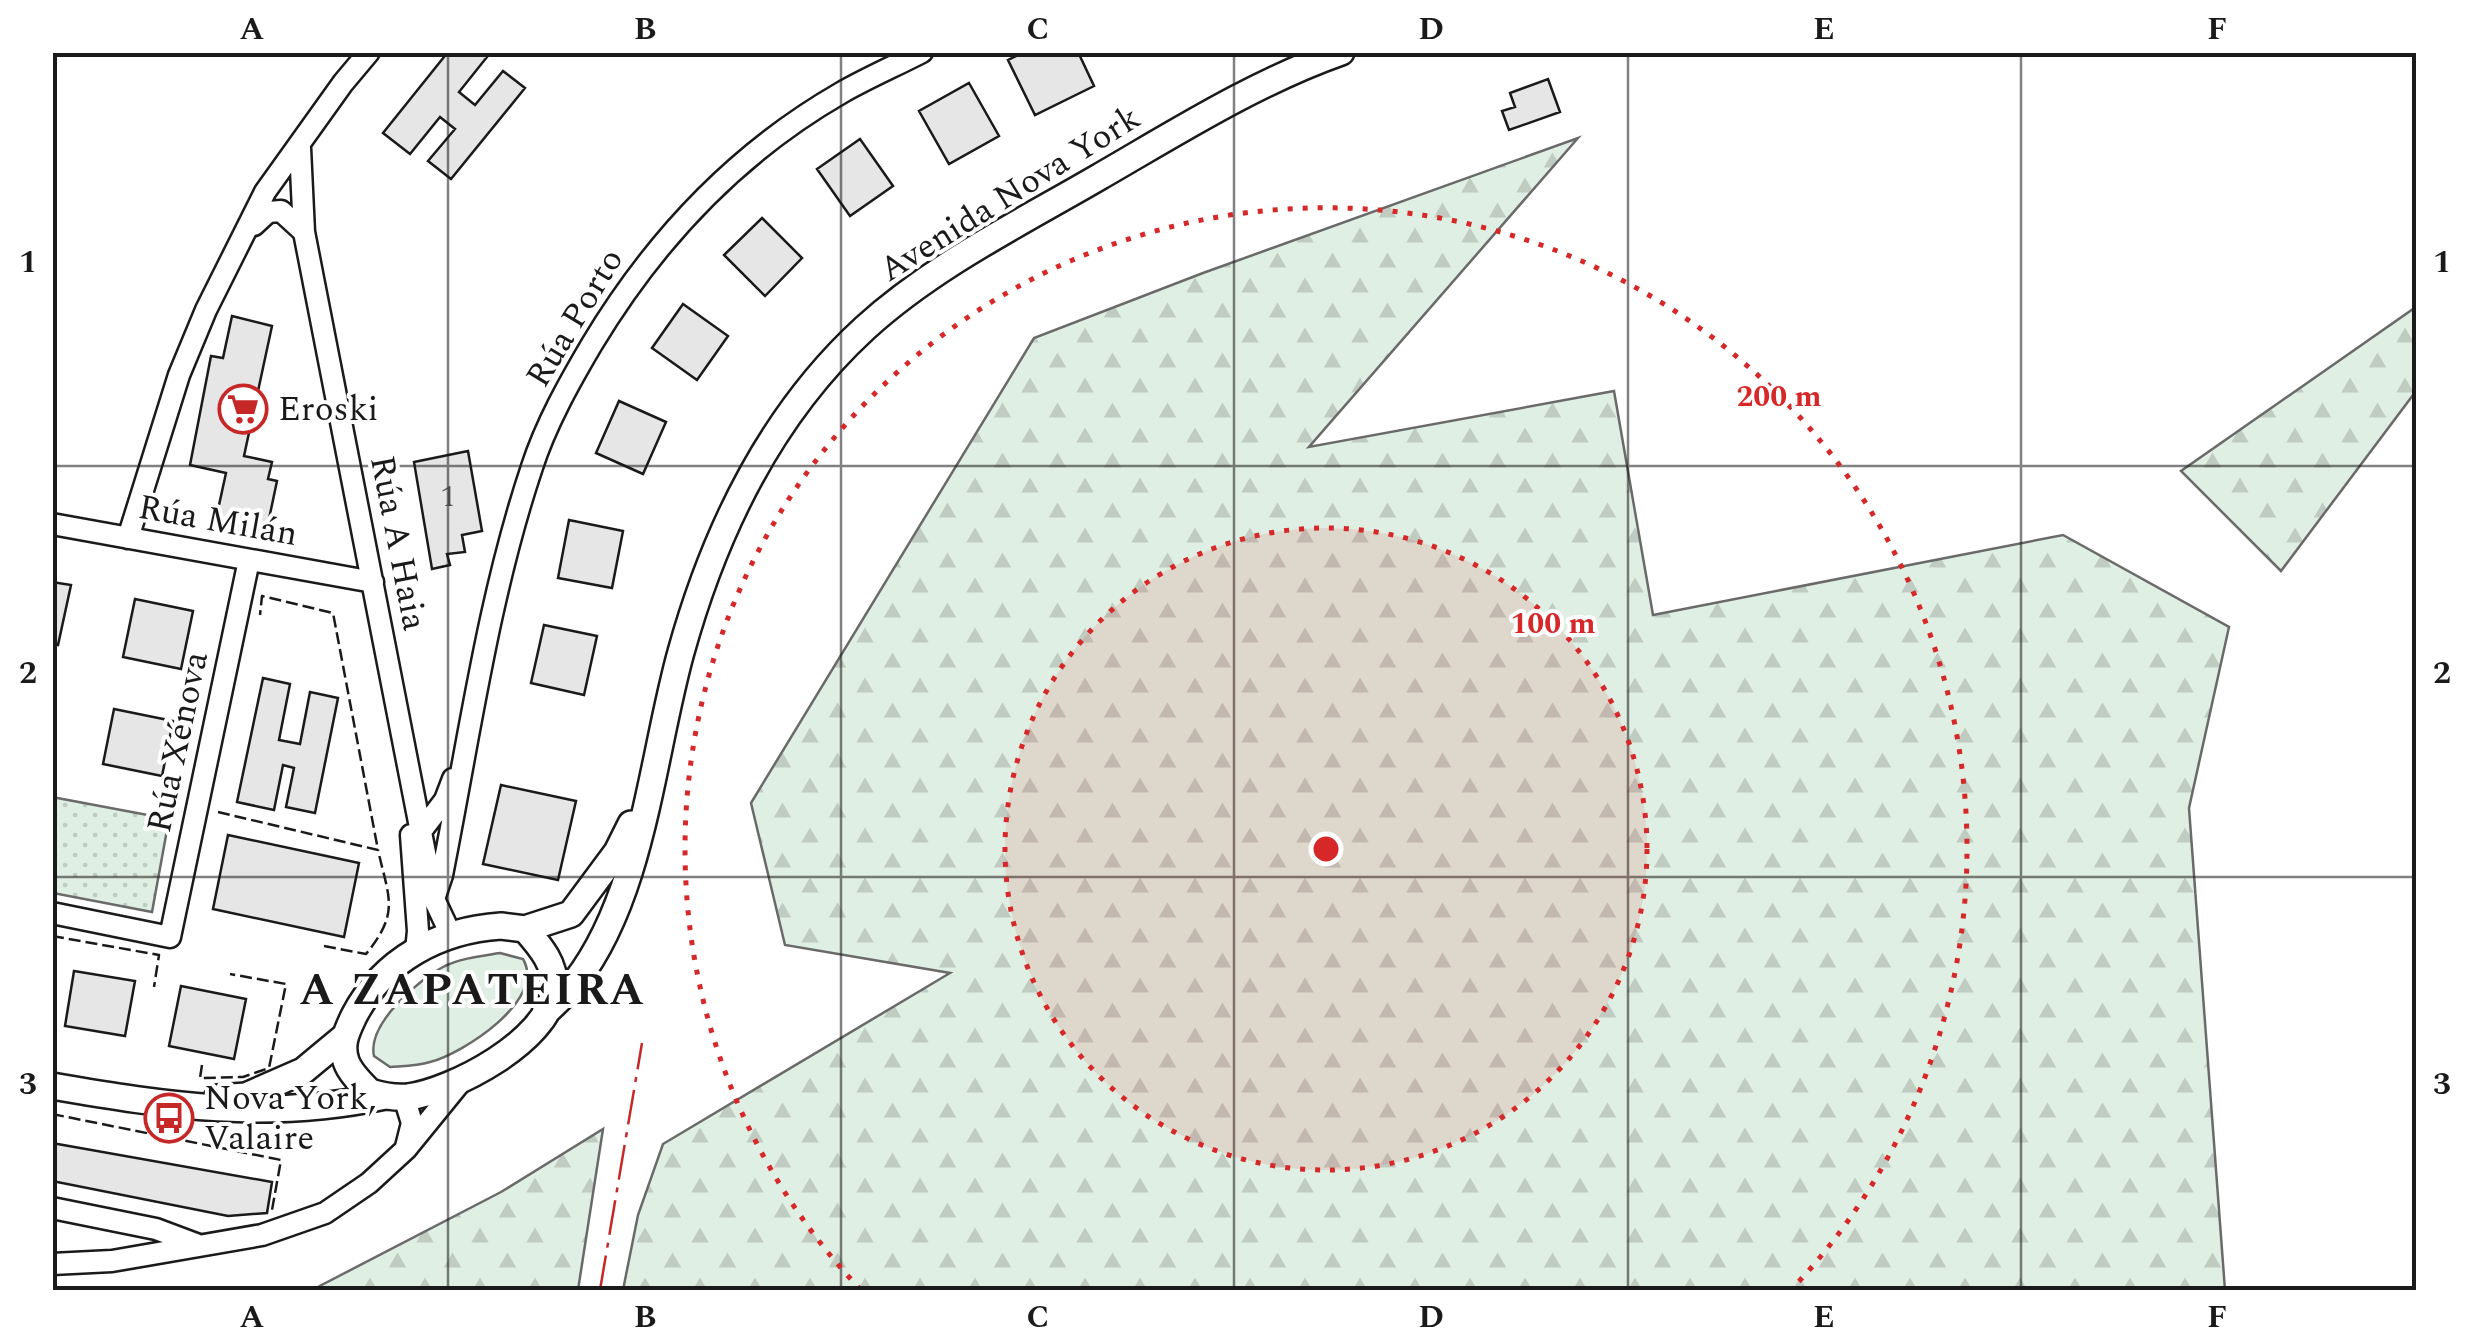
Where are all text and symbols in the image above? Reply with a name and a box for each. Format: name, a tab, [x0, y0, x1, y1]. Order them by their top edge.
text: A	[240, 5, 265, 54]
text: B	[634, 5, 656, 54]
text: C	[1027, 5, 1049, 54]
text: D	[1418, 5, 1444, 54]
text: E	[1813, 5, 1835, 54]
text: F	[2207, 5, 2227, 54]
street label: Avenida Nova York	[869, 92, 1151, 296]
text: 1	[19, 238, 37, 287]
street label: Rúa Porto	[513, 238, 637, 398]
text: 1	[2433, 238, 2451, 287]
text: 200 m	[1736, 374, 1822, 420]
supermarket icon: Eroski	[217, 383, 269, 435]
place label: Eroski	[278, 383, 379, 436]
street label: Rúa A Haia	[355, 451, 441, 635]
house number: 1	[441, 474, 456, 520]
street label: Rúa Milán	[134, 481, 302, 561]
text: 100 m	[1510, 601, 1596, 647]
street label: Rúa Xénova	[133, 647, 223, 837]
text: 2	[19, 649, 37, 698]
text: 2	[2433, 649, 2451, 698]
centre of rings	[1308, 831, 1344, 867]
district label: A ZAPATEIRA	[299, 956, 647, 1025]
text: 3	[19, 1060, 37, 1109]
text: 3	[2433, 1060, 2451, 1109]
place label: Nova York, Valaire	[204, 1072, 377, 1165]
bus stop icon: Nova York, Valaire	[143, 1092, 195, 1144]
text: A	[240, 1293, 265, 1342]
text: B	[634, 1293, 656, 1342]
text: C	[1027, 1293, 1049, 1342]
text: D	[1418, 1293, 1444, 1342]
text: E	[1813, 1293, 1835, 1342]
text: F	[2207, 1293, 2227, 1342]

